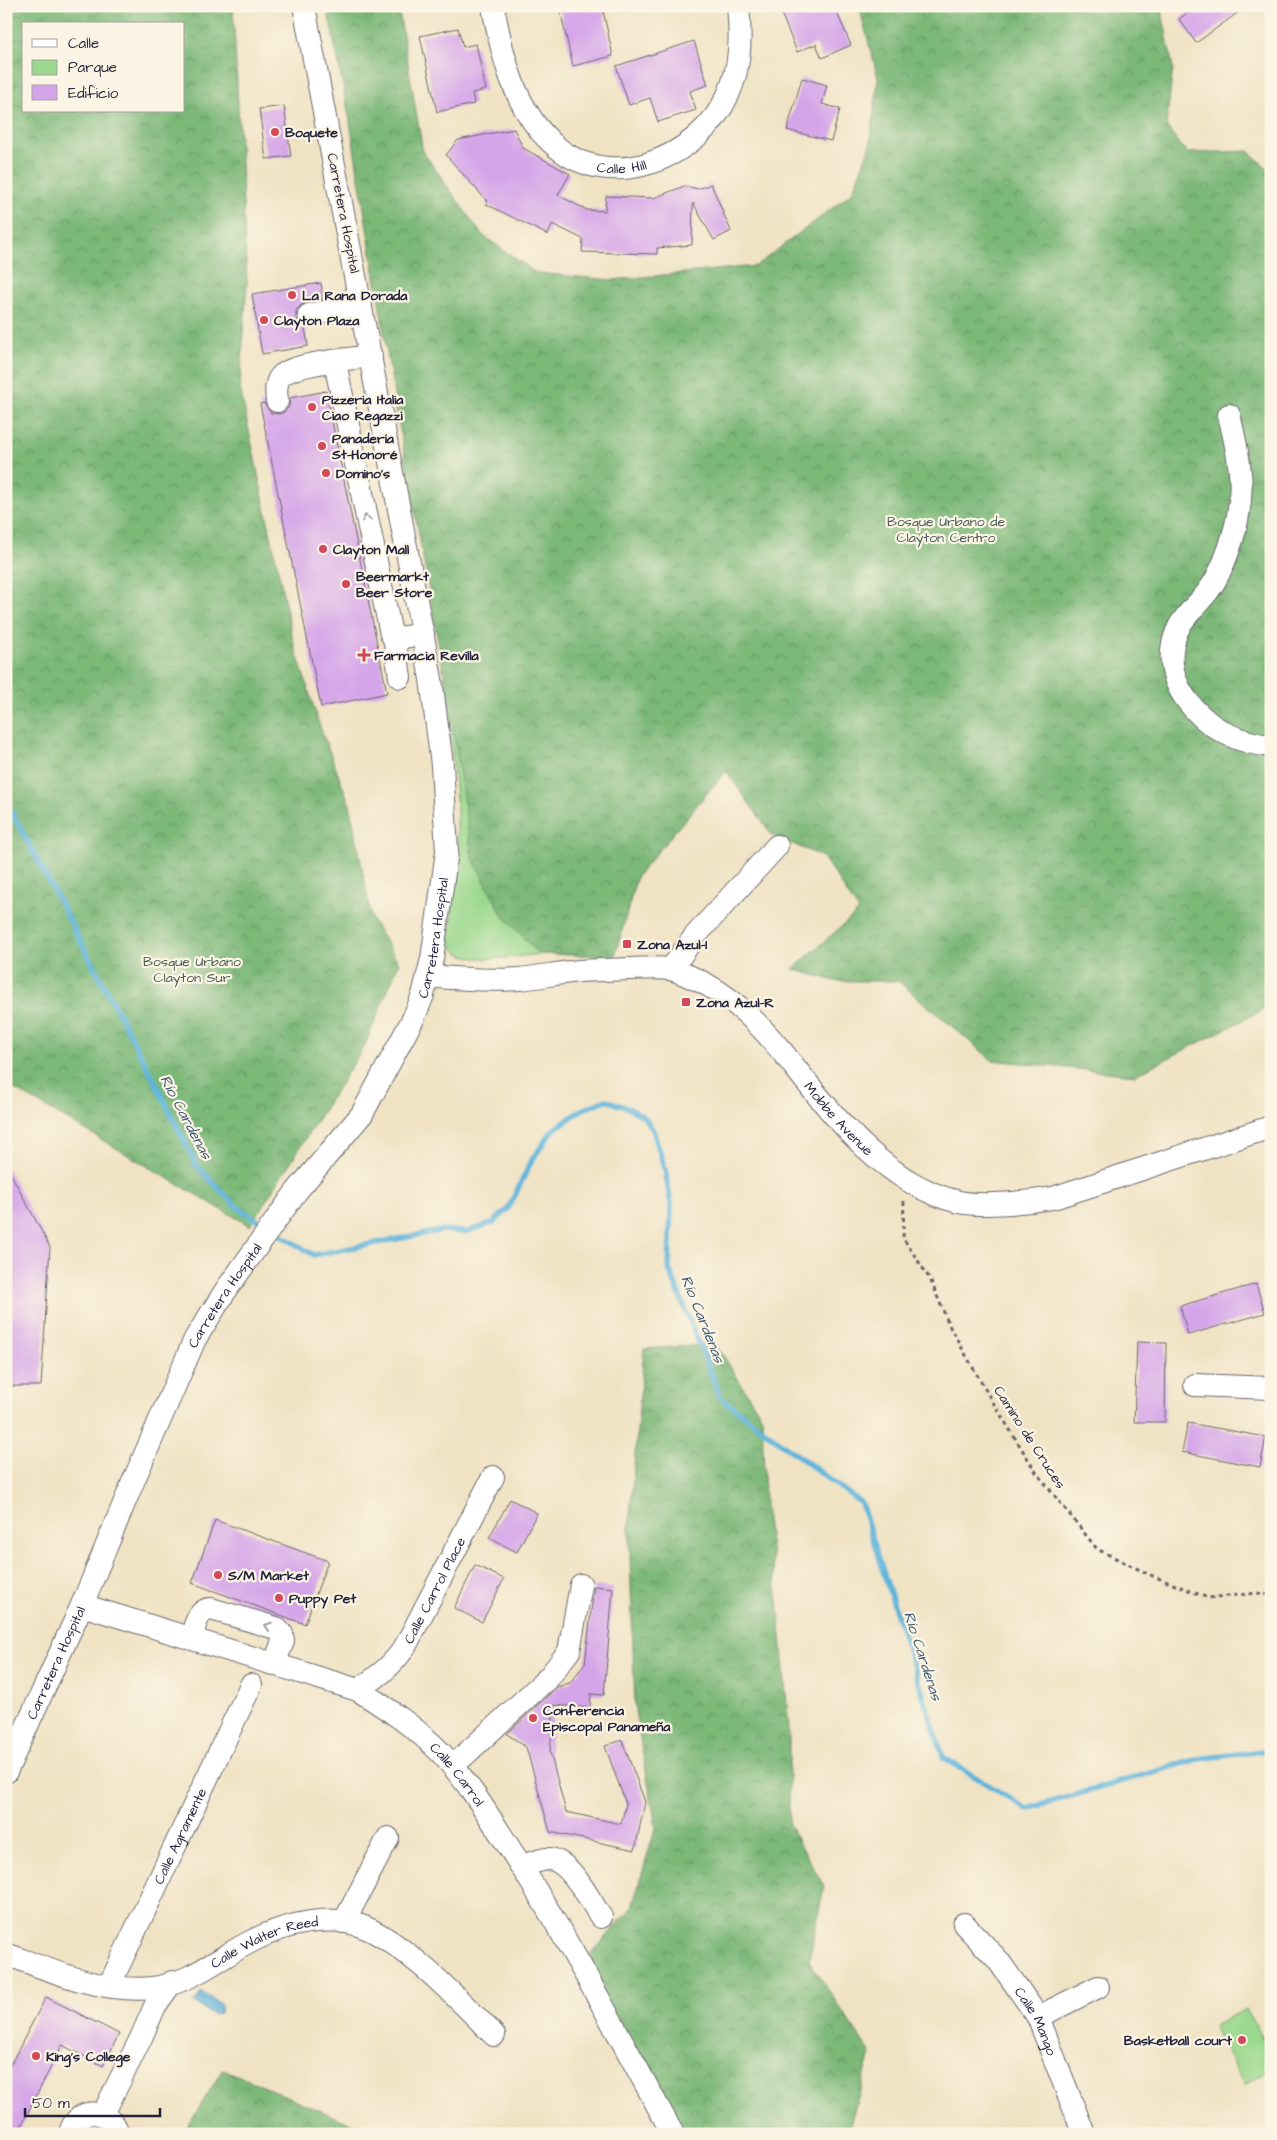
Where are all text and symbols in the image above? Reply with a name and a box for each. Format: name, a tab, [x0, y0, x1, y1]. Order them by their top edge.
legend	[22, 22, 185, 112]
text: Calle	[68, 33, 99, 54]
text: Parque	[68, 57, 117, 78]
text: Edificio	[68, 83, 119, 104]
place label: Boquete	[285, 123, 338, 143]
marker: Boquete	[269, 126, 281, 138]
street label: Carretera Hospital	[322, 151, 364, 275]
street label: Calle Hill	[595, 155, 649, 179]
place label: La Rana Dorada	[302, 286, 408, 306]
marker: La Rana Dorada	[286, 289, 298, 301]
place label: Clayton Plaza	[274, 311, 360, 331]
marker: Clayton Plaza	[258, 314, 270, 326]
place label: Pizzeria Italia Ciao Regazzi	[322, 390, 404, 427]
marker: Pizzeria Italia Ciao Regazzi	[306, 401, 318, 413]
place label: Panadería St-Honoré	[331, 429, 398, 465]
marker: Panadería St-Honoré	[316, 440, 328, 452]
place label: Domino's	[336, 464, 390, 484]
marker: Domino's	[320, 467, 332, 479]
park label: Bosque Urbano de Clayton Centro	[887, 512, 1005, 548]
one-way arrow	[361, 513, 372, 522]
place label: Clayton Mall	[333, 540, 410, 560]
marker: Clayton Mall	[317, 543, 329, 555]
place label: Beermarkt Beer Store	[356, 567, 433, 603]
marker: Beermarkt Beer Store	[340, 578, 352, 590]
place label: Farmacia Revilla	[374, 646, 480, 666]
marker: Farmacia Revilla	[358, 649, 370, 661]
street label: Carretera Hospital	[414, 877, 454, 1001]
place label: Zona Azul-I	[637, 935, 707, 955]
marker: Zona Azul-I	[621, 938, 633, 950]
park label: Bosque Urbano Clayton Sur	[143, 952, 241, 988]
place label: Zona Azul-R	[696, 993, 774, 1013]
marker: Zona Azul-R	[680, 996, 692, 1008]
water label: Río Cardenas	[155, 1072, 217, 1164]
street label: Mobbe Avenue	[799, 1078, 877, 1161]
street label: Carretera Hospital	[183, 1240, 267, 1351]
water label: Río Cardenas	[675, 1272, 730, 1367]
street label: Camino de Cruces	[988, 1382, 1070, 1493]
street label: Calle Carrol Place	[399, 1534, 471, 1647]
place label: S/M Market	[227, 1566, 309, 1586]
marker: S/M Market	[212, 1569, 224, 1581]
place label: Puppy Pet	[289, 1589, 356, 1609]
marker: Puppy Pet	[273, 1592, 285, 1604]
street label: Carretera Hospital	[22, 1603, 91, 1723]
water label: Río Cardenas	[898, 1609, 947, 1705]
one-way arrow	[264, 1621, 273, 1631]
place label: Conferencia Episcopal Panameña	[543, 1701, 671, 1737]
marker: Conferencia Episcopal Panameña	[527, 1712, 539, 1724]
street label: Calle Carrol	[425, 1738, 489, 1811]
street label: Calle Agramente	[149, 1784, 212, 1888]
street label: Calle Walter Reed	[207, 1912, 319, 1974]
street label: Calle Mango	[1009, 1983, 1061, 2059]
place label: Basketball court	[1124, 2031, 1232, 2051]
marker: Basketball court	[1236, 2034, 1248, 2046]
place label: King's College	[46, 2047, 131, 2068]
marker: King's College	[30, 2050, 42, 2062]
scale bar	[25, 2085, 160, 2117]
text: 50 m	[32, 2093, 70, 2114]

